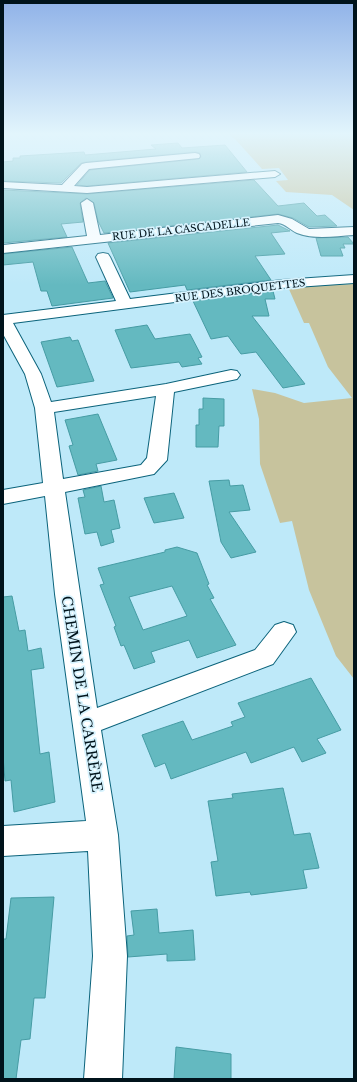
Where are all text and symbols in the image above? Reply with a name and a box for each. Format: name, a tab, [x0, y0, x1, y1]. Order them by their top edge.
street label: RUE DE LA CASCADELLE	[112, 216, 251, 243]
street label: RUE DES BROQUETTES	[174, 276, 306, 305]
street label: CHEMIN DE LA CARRÈRE	[58, 595, 106, 793]

